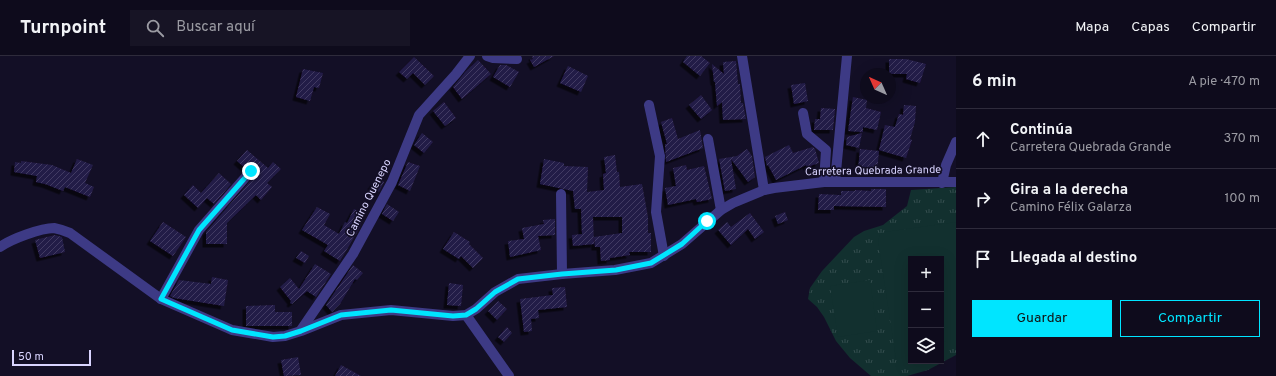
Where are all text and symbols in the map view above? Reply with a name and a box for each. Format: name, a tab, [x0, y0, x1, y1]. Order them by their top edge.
search box	[130, 10, 410, 46]
text: Turnpoint	[20, 16, 106, 40]
icon: search	[144, 17, 166, 39]
text: Buscar aquí	[176, 18, 255, 37]
text: Mapa	[1075, 19, 1109, 36]
text: Capas	[1131, 19, 1170, 36]
text: Compartir	[1192, 19, 1256, 36]
north arrow	[860, 68, 896, 104]
text: 6 min	[972, 71, 1016, 93]
text: A pie · 470 m	[1188, 74, 1260, 90]
text: Continúa	[1010, 121, 1072, 140]
icon: ahead	[972, 128, 994, 150]
text: 370 m	[1223, 131, 1260, 147]
text: Carretera Quebrada Grande	[1010, 140, 1171, 156]
street label: Camino Quenepo	[343, 157, 395, 239]
route end	[242, 162, 260, 180]
street label: Carretera Quebrada Grande	[805, 163, 941, 179]
text: Gira a la derecha	[1010, 181, 1128, 200]
icon: right	[972, 188, 994, 210]
text: 100 m	[1224, 191, 1260, 207]
text: Camino Félix Galarza	[1010, 200, 1132, 216]
route start	[698, 212, 716, 230]
icon: arrive	[972, 248, 994, 270]
text: Llegada al destino	[1010, 249, 1137, 268]
map controls	[908, 256, 944, 364]
button: +	[908, 256, 944, 292]
button: −	[908, 292, 944, 328]
button: Guardar	[972, 300, 1112, 337]
button: Compartir	[1120, 300, 1260, 337]
button: layers	[908, 328, 944, 364]
scale bar	[12, 348, 91, 367]
text: 50 m	[18, 350, 44, 364]

